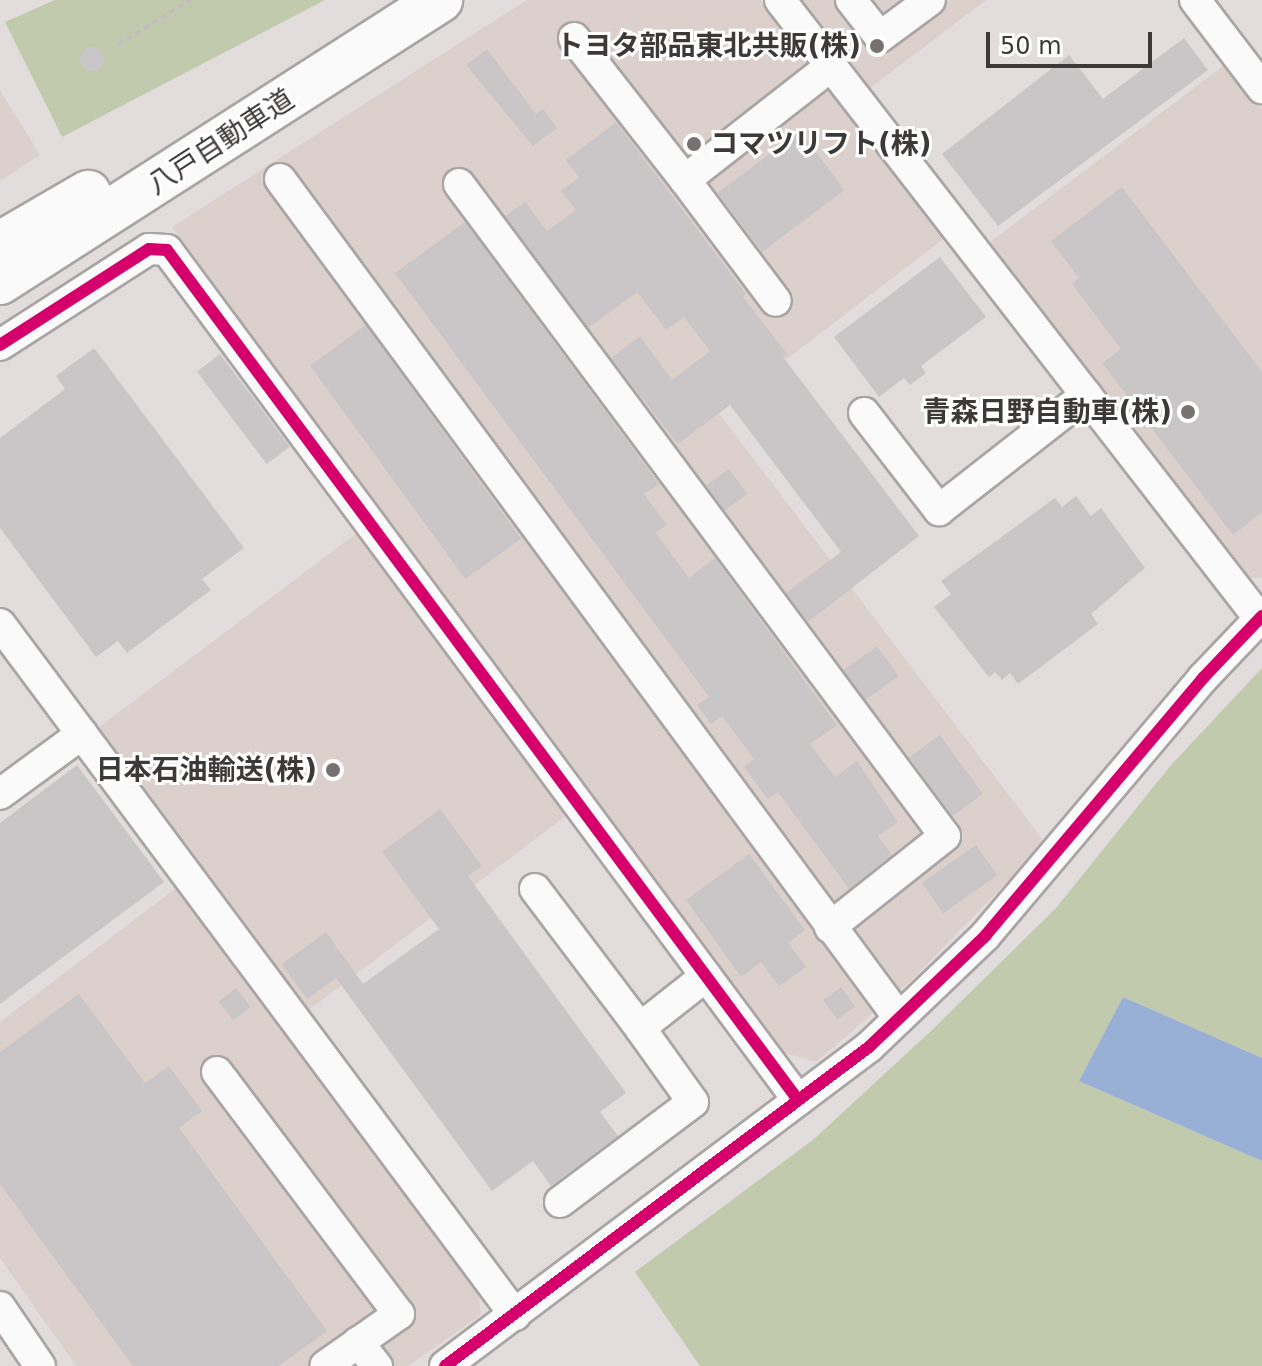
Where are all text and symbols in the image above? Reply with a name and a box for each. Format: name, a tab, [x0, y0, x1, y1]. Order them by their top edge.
scale bar	[990, 16, 1156, 66]
place label: トヨタ部品東北共販(株)	[555, 29, 861, 63]
text: 50 m	[1000, 32, 1062, 60]
marker: トヨタ部品東北共販(株)	[868, 37, 886, 55]
street label: 八戸自動車道	[141, 82, 301, 202]
place label: コマツリフト(株)	[710, 127, 932, 161]
marker: コマツリフト(株)	[685, 135, 703, 153]
place label: 青森日野自動車(株)	[922, 395, 1172, 429]
marker: 青森日野自動車(株)	[1179, 403, 1197, 421]
place label: 日本石油輸送(株)	[95, 753, 317, 787]
marker: 日本石油輸送(株)	[324, 761, 342, 779]

